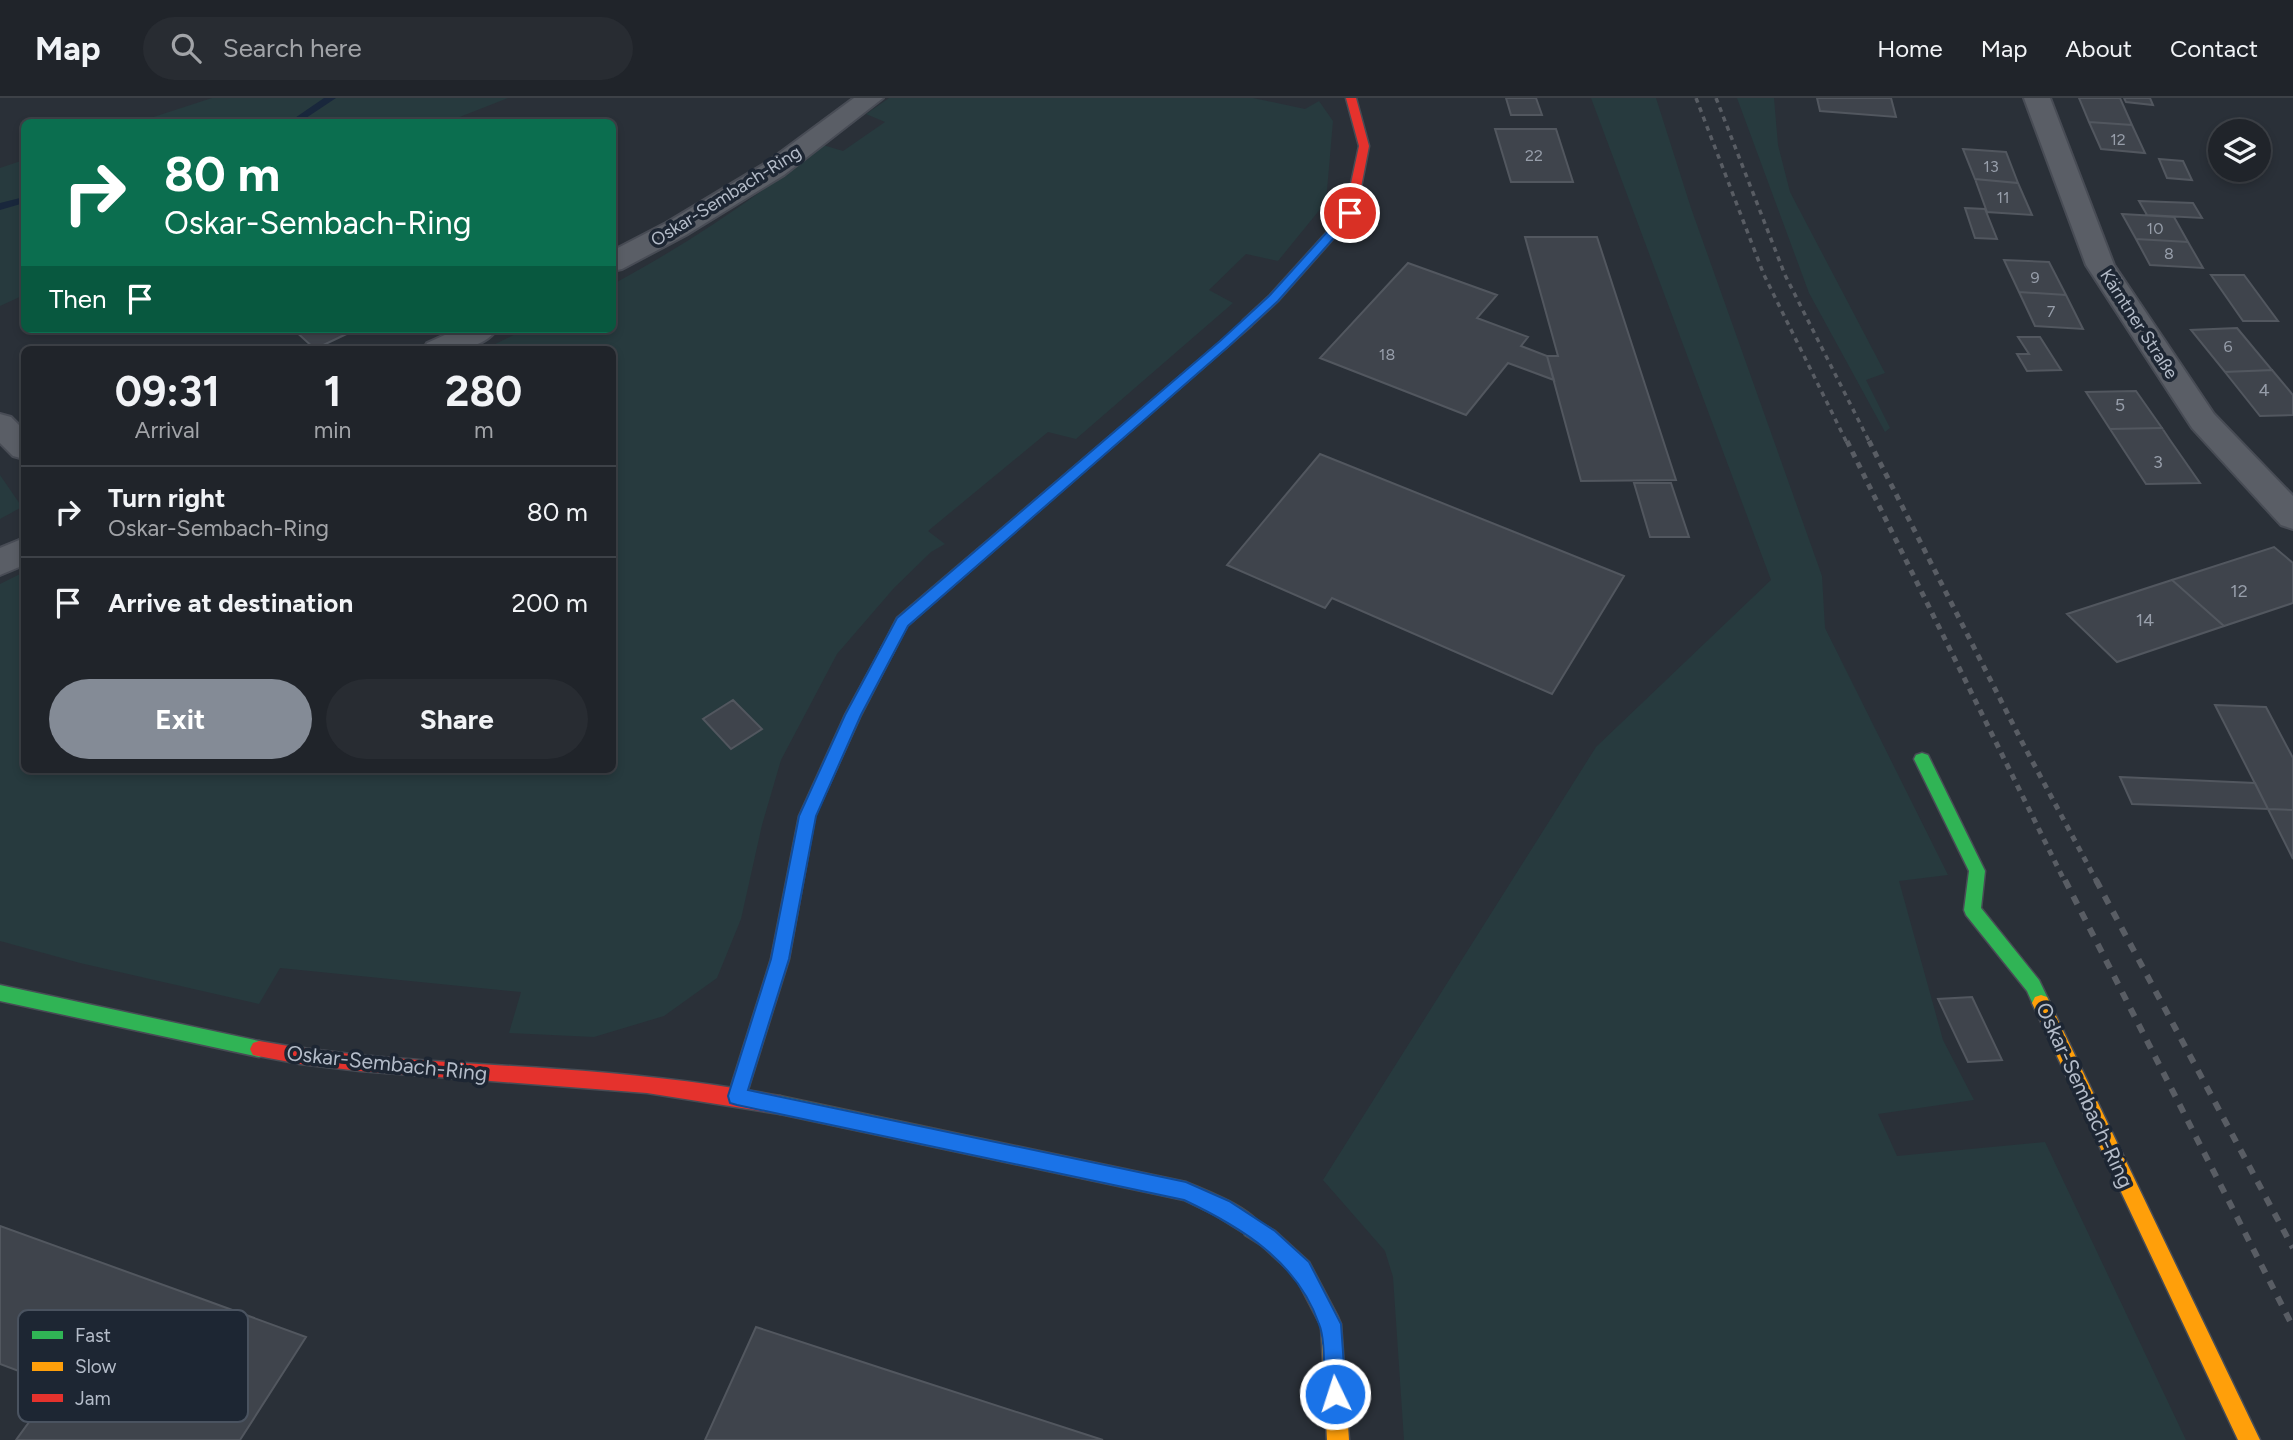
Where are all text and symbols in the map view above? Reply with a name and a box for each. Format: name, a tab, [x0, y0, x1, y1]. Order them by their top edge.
search box	[143, 17, 633, 80]
text: Map	[35, 29, 101, 68]
icon: search	[167, 29, 205, 67]
text: Search here	[223, 32, 362, 64]
text: Home	[1877, 34, 1943, 63]
text: Map	[1981, 34, 2027, 63]
text: About	[2065, 34, 2132, 63]
text: Contact	[2170, 34, 2258, 63]
map controls	[2208, 119, 2271, 182]
button: layers	[2208, 119, 2271, 182]
house number: 12	[2110, 130, 2126, 149]
street label: Oskar-Sembach-Ring	[647, 141, 805, 251]
text: 80 m	[164, 144, 280, 203]
house number: 22	[1525, 146, 1543, 165]
icon: right	[49, 147, 140, 238]
house number: 13	[1983, 157, 1999, 176]
pin	[1320, 183, 1380, 243]
house number: 11	[1996, 188, 2010, 207]
icon: arrive	[1331, 194, 1369, 232]
text: Oskar-Sembach-Ring	[164, 204, 471, 242]
house number: 10	[2147, 219, 2163, 238]
house number: 8	[2164, 244, 2174, 263]
street label: Kärntner Straße	[2095, 265, 2183, 383]
house number: 9	[2030, 268, 2040, 287]
icon: arrive	[121, 280, 159, 318]
text: Then	[49, 283, 107, 315]
house number: 7	[2047, 302, 2056, 321]
house number: 6	[2223, 337, 2233, 356]
house number: 18	[1379, 345, 1395, 364]
text: 09:31	[115, 366, 220, 417]
text: 1	[324, 366, 341, 417]
text: 280	[445, 366, 522, 417]
house number: 4	[2258, 379, 2270, 401]
house number: 5	[2115, 394, 2125, 416]
text: Arrival	[135, 416, 200, 444]
text: min	[314, 416, 351, 444]
text: m	[474, 416, 493, 444]
house number: 3	[2153, 451, 2163, 473]
text: Turn right	[108, 482, 225, 514]
icon: right	[49, 493, 87, 531]
text: 80 m	[527, 496, 588, 528]
text: Oskar-Sembach-Ring	[108, 514, 329, 542]
house number: 12	[2230, 580, 2248, 602]
icon: arrive	[49, 584, 87, 622]
text: Arrive at destination	[108, 587, 353, 619]
text: 200 m	[512, 587, 588, 619]
house number: 14	[2136, 609, 2154, 631]
button: Exit	[49, 679, 312, 759]
button: Share	[326, 679, 588, 759]
street label: Oskar-Sembach-Ring	[2031, 998, 2139, 1192]
street label: Oskar-Sembach-Ring	[285, 1040, 489, 1086]
legend	[18, 1310, 248, 1422]
text: Fast	[75, 1324, 111, 1347]
text: Slow	[75, 1355, 117, 1378]
position arrow	[1298, 1357, 1372, 1431]
text: Jam	[75, 1387, 111, 1410]

